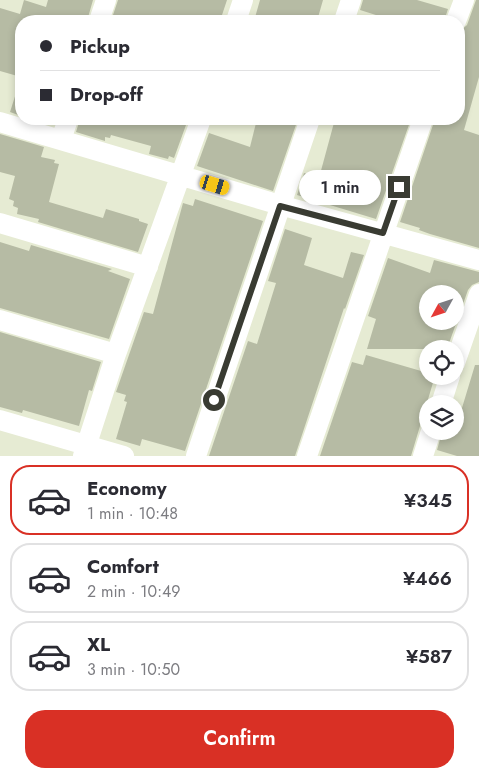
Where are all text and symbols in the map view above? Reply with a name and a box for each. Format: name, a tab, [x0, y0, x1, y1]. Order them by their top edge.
text: Pickup	[70, 33, 130, 60]
text: Drop-off	[70, 81, 143, 108]
callout: 1 min	[299, 170, 382, 204]
car	[198, 173, 231, 197]
text: 1 min	[321, 176, 359, 199]
route end	[388, 176, 410, 198]
north arrow	[419, 285, 464, 330]
map controls	[419, 285, 464, 440]
button: locate	[419, 340, 464, 385]
route start	[203, 389, 225, 411]
button: layers	[419, 395, 464, 440]
text: Economy	[87, 475, 167, 502]
icon: car	[27, 478, 72, 523]
text: ¥345	[404, 487, 452, 514]
text: 1 min · 10:48	[87, 502, 178, 525]
text: Comfort	[87, 553, 159, 580]
icon: car	[27, 556, 72, 601]
text: ¥466	[403, 565, 452, 592]
text: 2 min · 10:49	[87, 580, 181, 603]
text: XL	[87, 631, 110, 658]
icon: car	[27, 634, 72, 679]
text: ¥587	[406, 643, 452, 670]
text: 3 min · 10:50	[87, 658, 180, 681]
button: Confirm	[25, 710, 454, 768]

